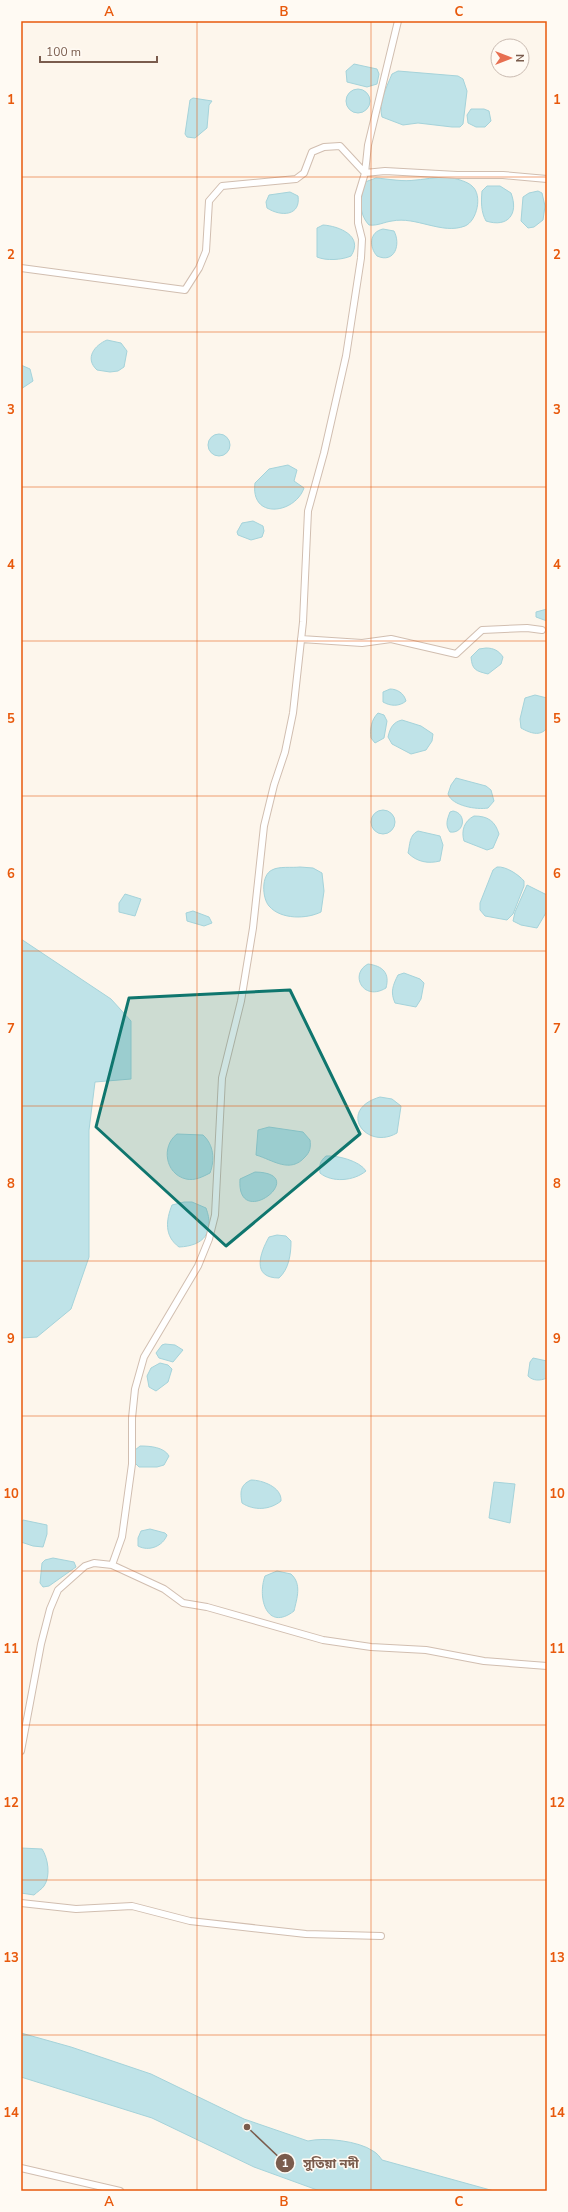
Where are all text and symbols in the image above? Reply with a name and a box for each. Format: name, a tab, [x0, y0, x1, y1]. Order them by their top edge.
text: A	[104, 3, 114, 21]
text: B	[280, 3, 289, 21]
text: C	[455, 3, 464, 21]
scale bar	[40, 38, 157, 64]
north arrow	[490, 38, 530, 78]
text: 100 m	[46, 44, 81, 60]
text: N	[512, 54, 527, 62]
text: 1	[7, 91, 15, 109]
text: 1	[553, 91, 561, 109]
text: 2	[7, 246, 15, 264]
text: 2	[553, 246, 561, 264]
text: 3	[7, 401, 15, 419]
text: 3	[553, 401, 561, 419]
text: 4	[7, 556, 15, 574]
text: 4	[553, 556, 561, 574]
text: 5	[7, 710, 15, 728]
text: 5	[553, 710, 561, 728]
text: 6	[7, 865, 15, 883]
text: 6	[553, 865, 561, 883]
text: 7	[7, 1020, 15, 1038]
text: 7	[553, 1020, 561, 1038]
text: 8	[7, 1175, 15, 1193]
text: 8	[553, 1175, 561, 1193]
text: 9	[7, 1330, 15, 1348]
text: 9	[553, 1330, 561, 1348]
text: 10	[3, 1485, 19, 1503]
text: 10	[549, 1485, 565, 1503]
text: 11	[3, 1640, 19, 1658]
text: 11	[549, 1640, 565, 1658]
text: 12	[3, 1794, 19, 1812]
text: 12	[549, 1794, 565, 1812]
text: 13	[3, 1949, 19, 1967]
text: 13	[549, 1949, 565, 1967]
text: 14	[3, 2104, 19, 2122]
text: 14	[549, 2104, 565, 2122]
callout: সুতিয়া নদী	[275, 2151, 367, 2176]
text: 1	[281, 2155, 289, 2171]
text: সুতিয়া নদী	[302, 2155, 359, 2173]
text: A	[104, 2193, 114, 2211]
text: B	[280, 2193, 289, 2211]
text: C	[455, 2193, 464, 2211]

